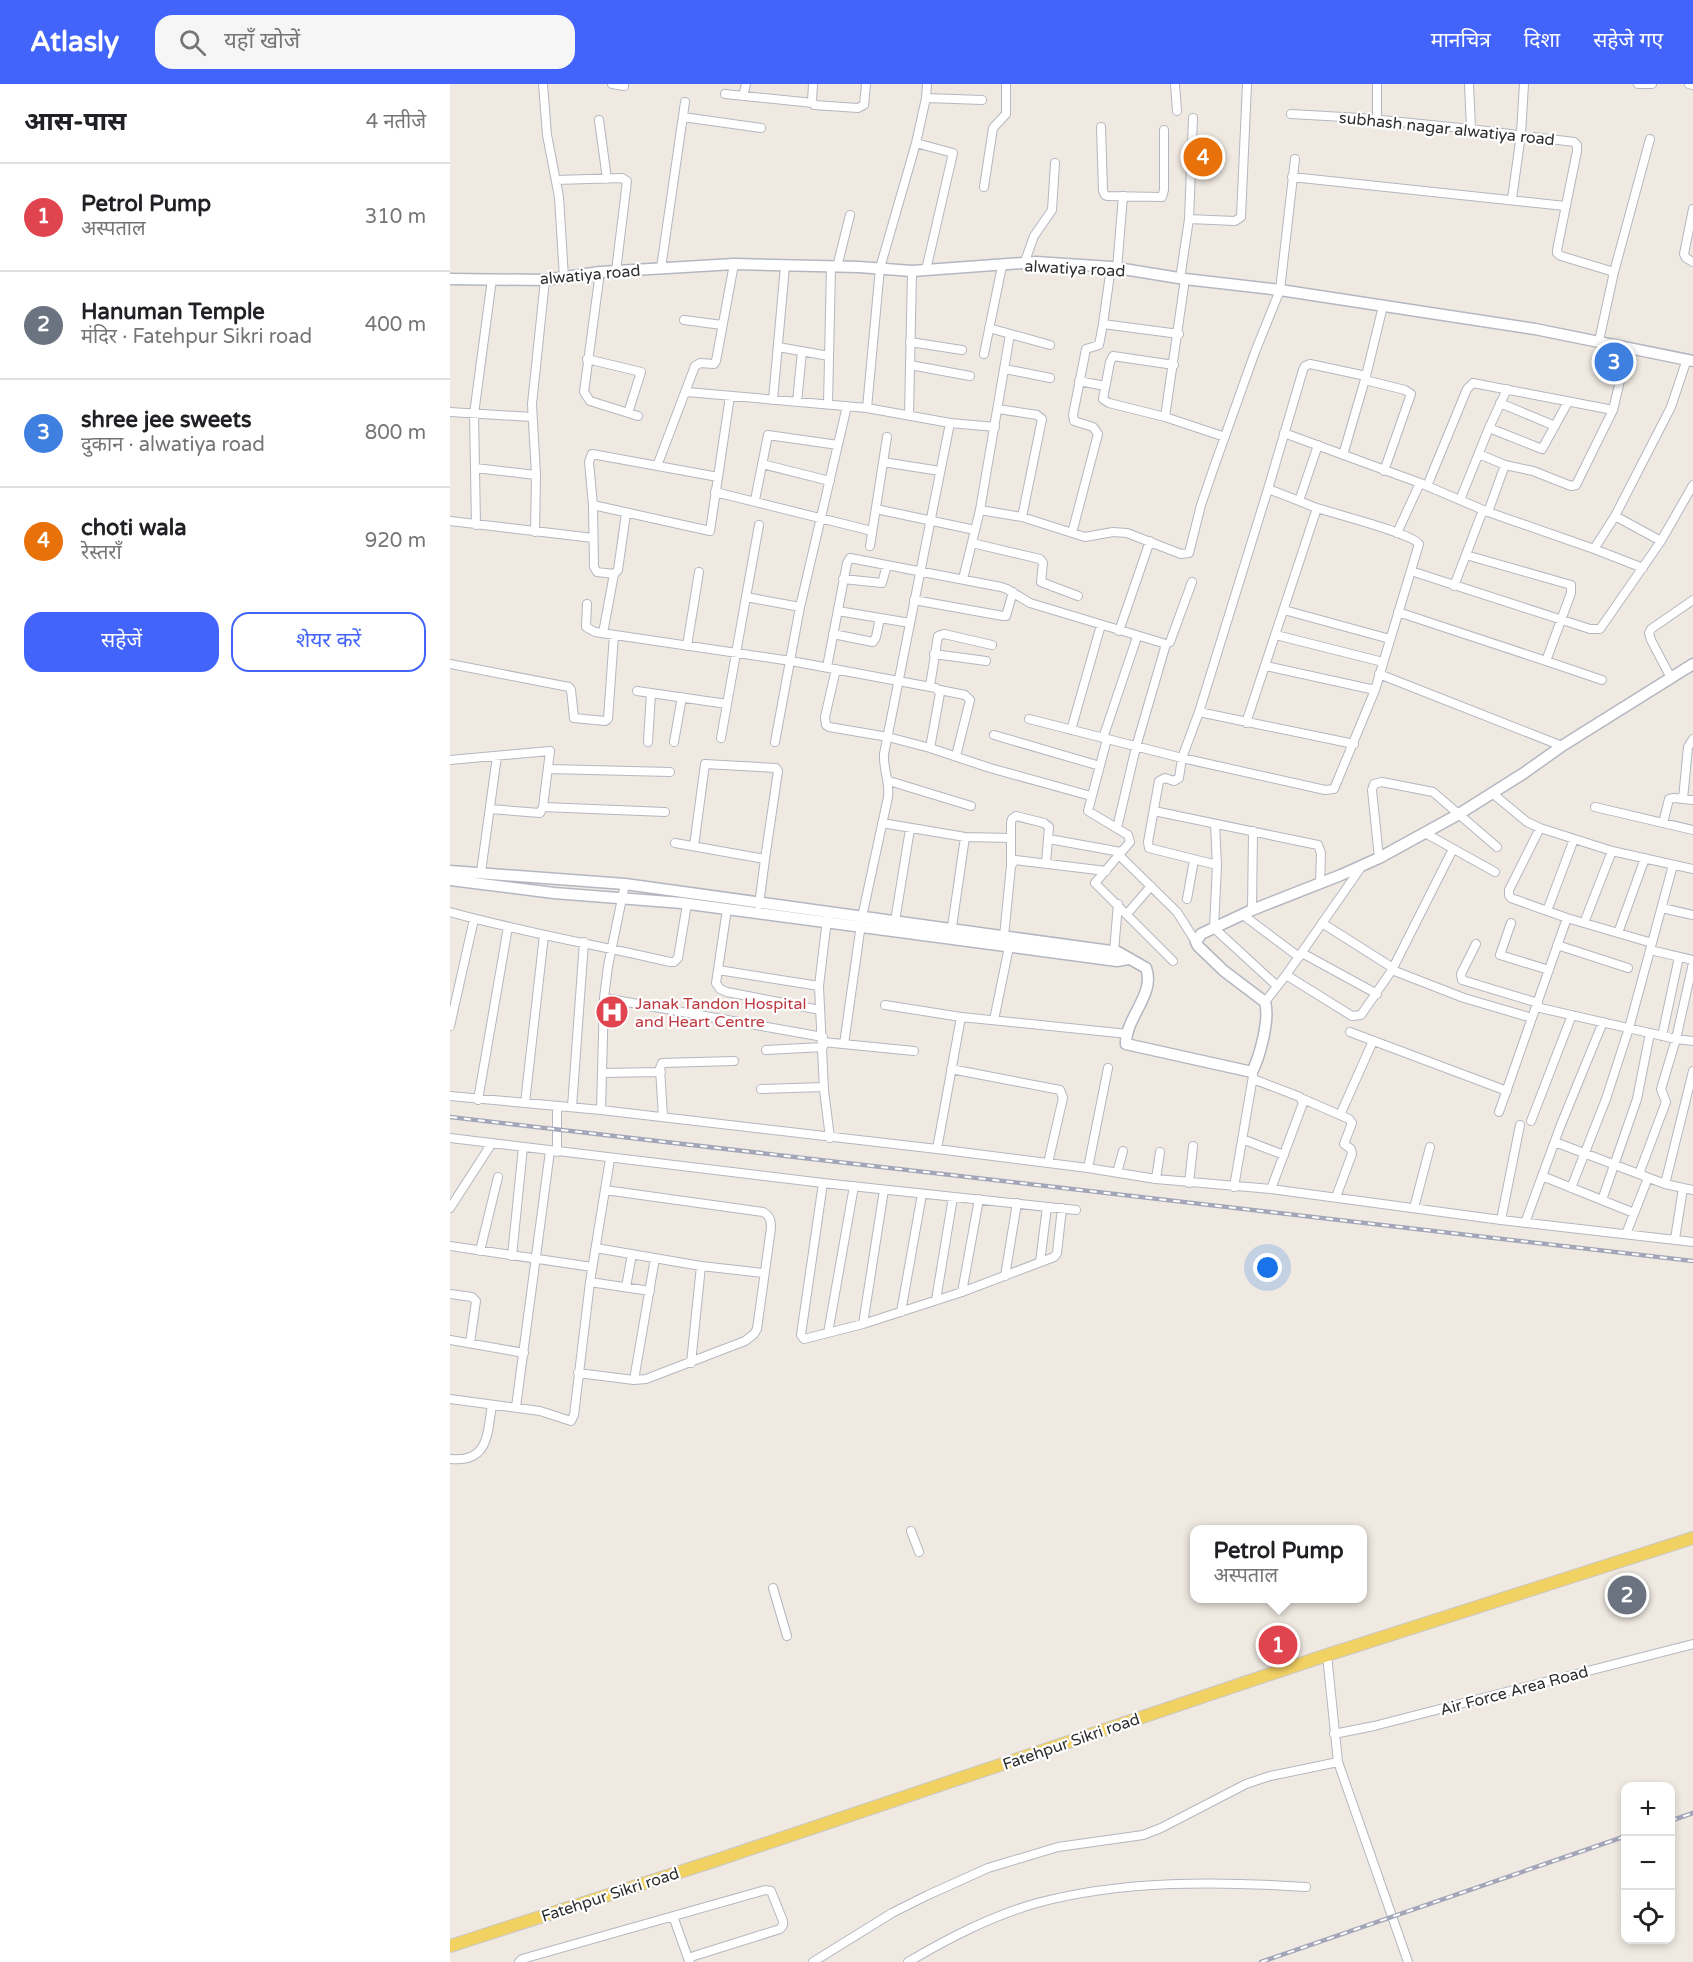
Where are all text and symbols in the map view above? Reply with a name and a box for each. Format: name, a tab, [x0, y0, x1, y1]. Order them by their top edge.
search box	[155, 15, 575, 69]
text: Atlasly	[30, 25, 119, 59]
icon: search	[176, 26, 209, 59]
text: यहाँ खोजें	[224, 28, 300, 54]
text: मानचित्र	[1431, 28, 1491, 53]
text: दिशा	[1524, 28, 1560, 53]
text: सहेजे गए	[1593, 28, 1663, 53]
text: आस-पास	[24, 106, 126, 137]
street label: subhash nagar alwatiya road	[1338, 108, 1556, 150]
text: 4 नतीजे	[366, 110, 426, 134]
pin: 4	[1184, 134, 1222, 180]
text: Petrol Pump	[81, 191, 211, 217]
text: 1	[37, 205, 50, 229]
text: 310 m	[365, 205, 426, 229]
text: अस्पताल	[81, 217, 146, 241]
street label: alwatiya road	[1024, 256, 1126, 282]
street label: alwatiya road	[539, 261, 641, 289]
text: Hanuman Temple	[81, 299, 265, 325]
text: 2	[37, 313, 50, 337]
text: 400 m	[365, 313, 426, 337]
text: मंदिर · Fatehpur Sikri road	[81, 325, 312, 349]
pin: 3	[1594, 340, 1634, 384]
text: shree jee sweets	[81, 407, 252, 433]
text: 3	[37, 421, 50, 445]
text: 800 m	[365, 421, 426, 445]
text: दुकान · alwatiya road	[81, 433, 265, 457]
text: choti wala	[81, 515, 187, 541]
text: 4	[37, 529, 50, 553]
text: 920 m	[365, 529, 426, 553]
text: रेस्तराँ	[81, 541, 122, 565]
button: सहेजें	[24, 612, 219, 672]
button: शेयर करें	[231, 612, 426, 672]
hospital icon: Janak Tandon Hospital and Heart Centre	[594, 994, 630, 1030]
place label: Janak Tandon Hospital and Heart Centre	[635, 994, 806, 1032]
your location	[1253, 1253, 1282, 1282]
popup	[1190, 1525, 1367, 1603]
text: Petrol Pump	[1213, 1538, 1344, 1564]
text: अस्पताल	[1213, 1564, 1278, 1588]
pin: 2	[1608, 1572, 1646, 1618]
pin: 1	[1258, 1622, 1298, 1668]
street label: Air Force Area Road	[1438, 1662, 1591, 1720]
street label: Fatehpur Sikri road	[1000, 1709, 1142, 1775]
map controls	[1621, 1782, 1675, 1944]
button: +	[1621, 1782, 1675, 1836]
button: −	[1621, 1836, 1675, 1890]
street label: Fatehpur Sikri road	[539, 1863, 682, 1927]
button: locate	[1621, 1890, 1675, 1944]

